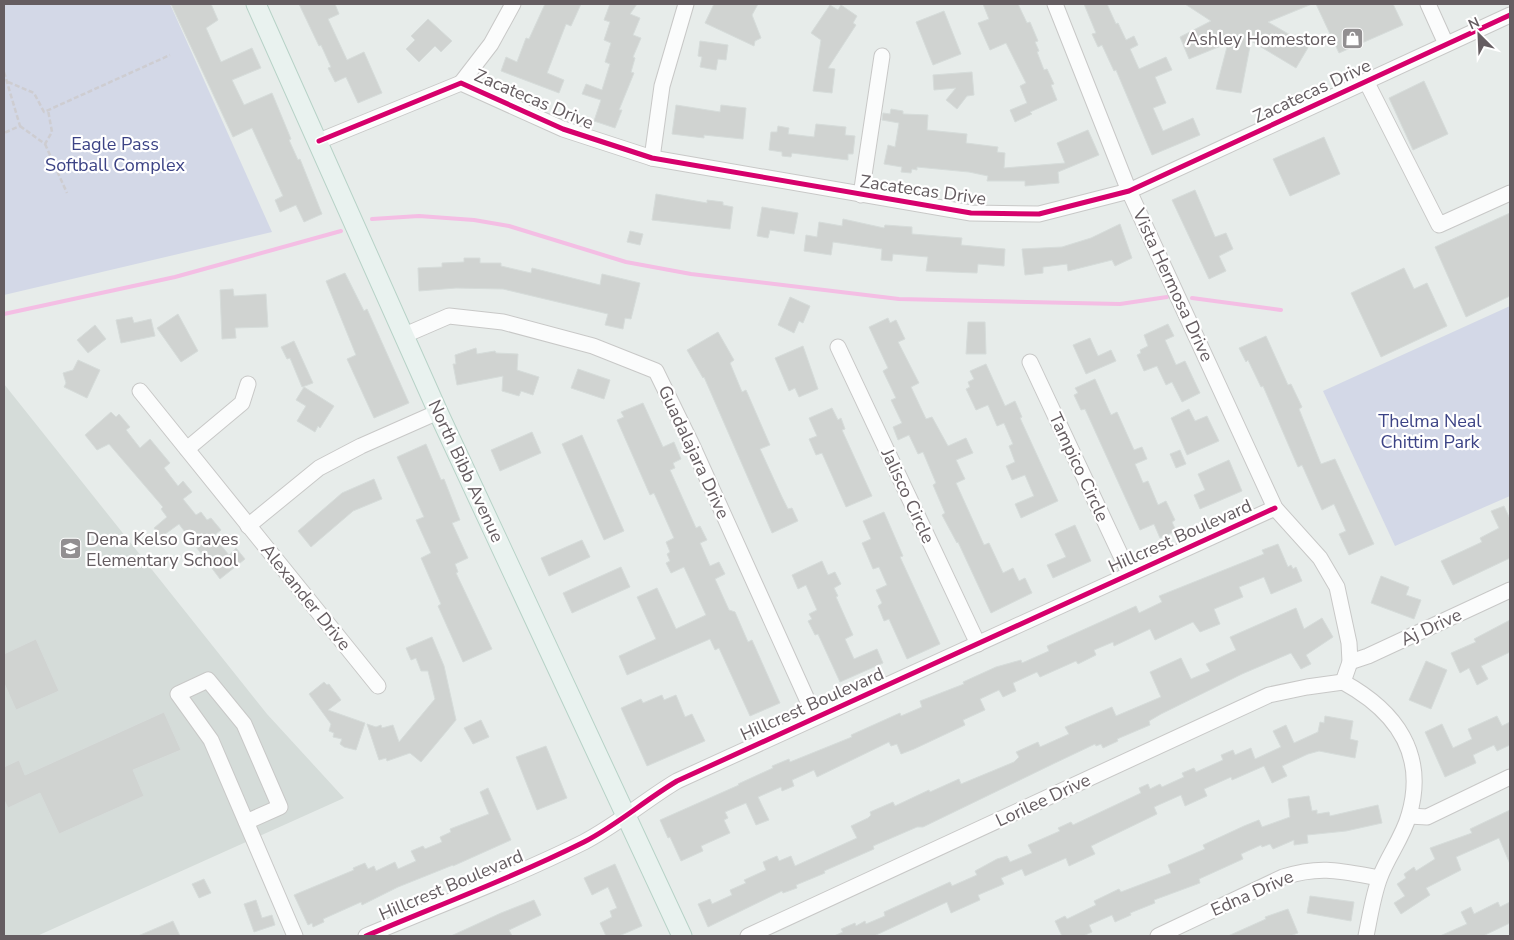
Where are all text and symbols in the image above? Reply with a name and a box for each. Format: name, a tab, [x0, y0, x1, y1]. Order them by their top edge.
north arrow	[1454, 10, 1504, 60]
text: N	[1465, 13, 1483, 34]
place label: Ashley Homestore	[1186, 27, 1336, 51]
shop icon: Ashley Homestore	[1340, 27, 1364, 51]
street label: Zacatecas Drive	[1249, 53, 1375, 129]
street label: Zacatecas Drive	[471, 63, 597, 135]
park label: Eagle Pass Softball Complex	[45, 132, 185, 177]
street label: Zacatecas Drive	[858, 169, 988, 211]
street label: Vista Hermosa Drive	[1127, 204, 1219, 365]
street label: Guadalajara Drive	[653, 381, 735, 523]
street label: North Bibb Avenue	[422, 396, 510, 546]
street label: Tampico Circle	[1043, 409, 1115, 525]
park label: Thelma Neal Chittim Park	[1378, 409, 1482, 454]
street label: Jalisco Circle	[875, 444, 940, 547]
street label: Hillcrest Boulevard	[1104, 494, 1256, 578]
place label: Dena Kelso Graves Elementary School	[86, 527, 239, 572]
school or university icon: Dena Kelso Graves Elementary School	[58, 537, 82, 561]
street label: Alexander Drive	[256, 539, 356, 655]
street label: Aj Drive	[1397, 602, 1465, 652]
street label: Hillcrest Boulevard	[736, 662, 888, 746]
street label: Lorilee Drive	[992, 768, 1094, 832]
street label: Hillcrest Boulevard	[375, 844, 527, 926]
street label: Edna Drive	[1207, 864, 1297, 922]

